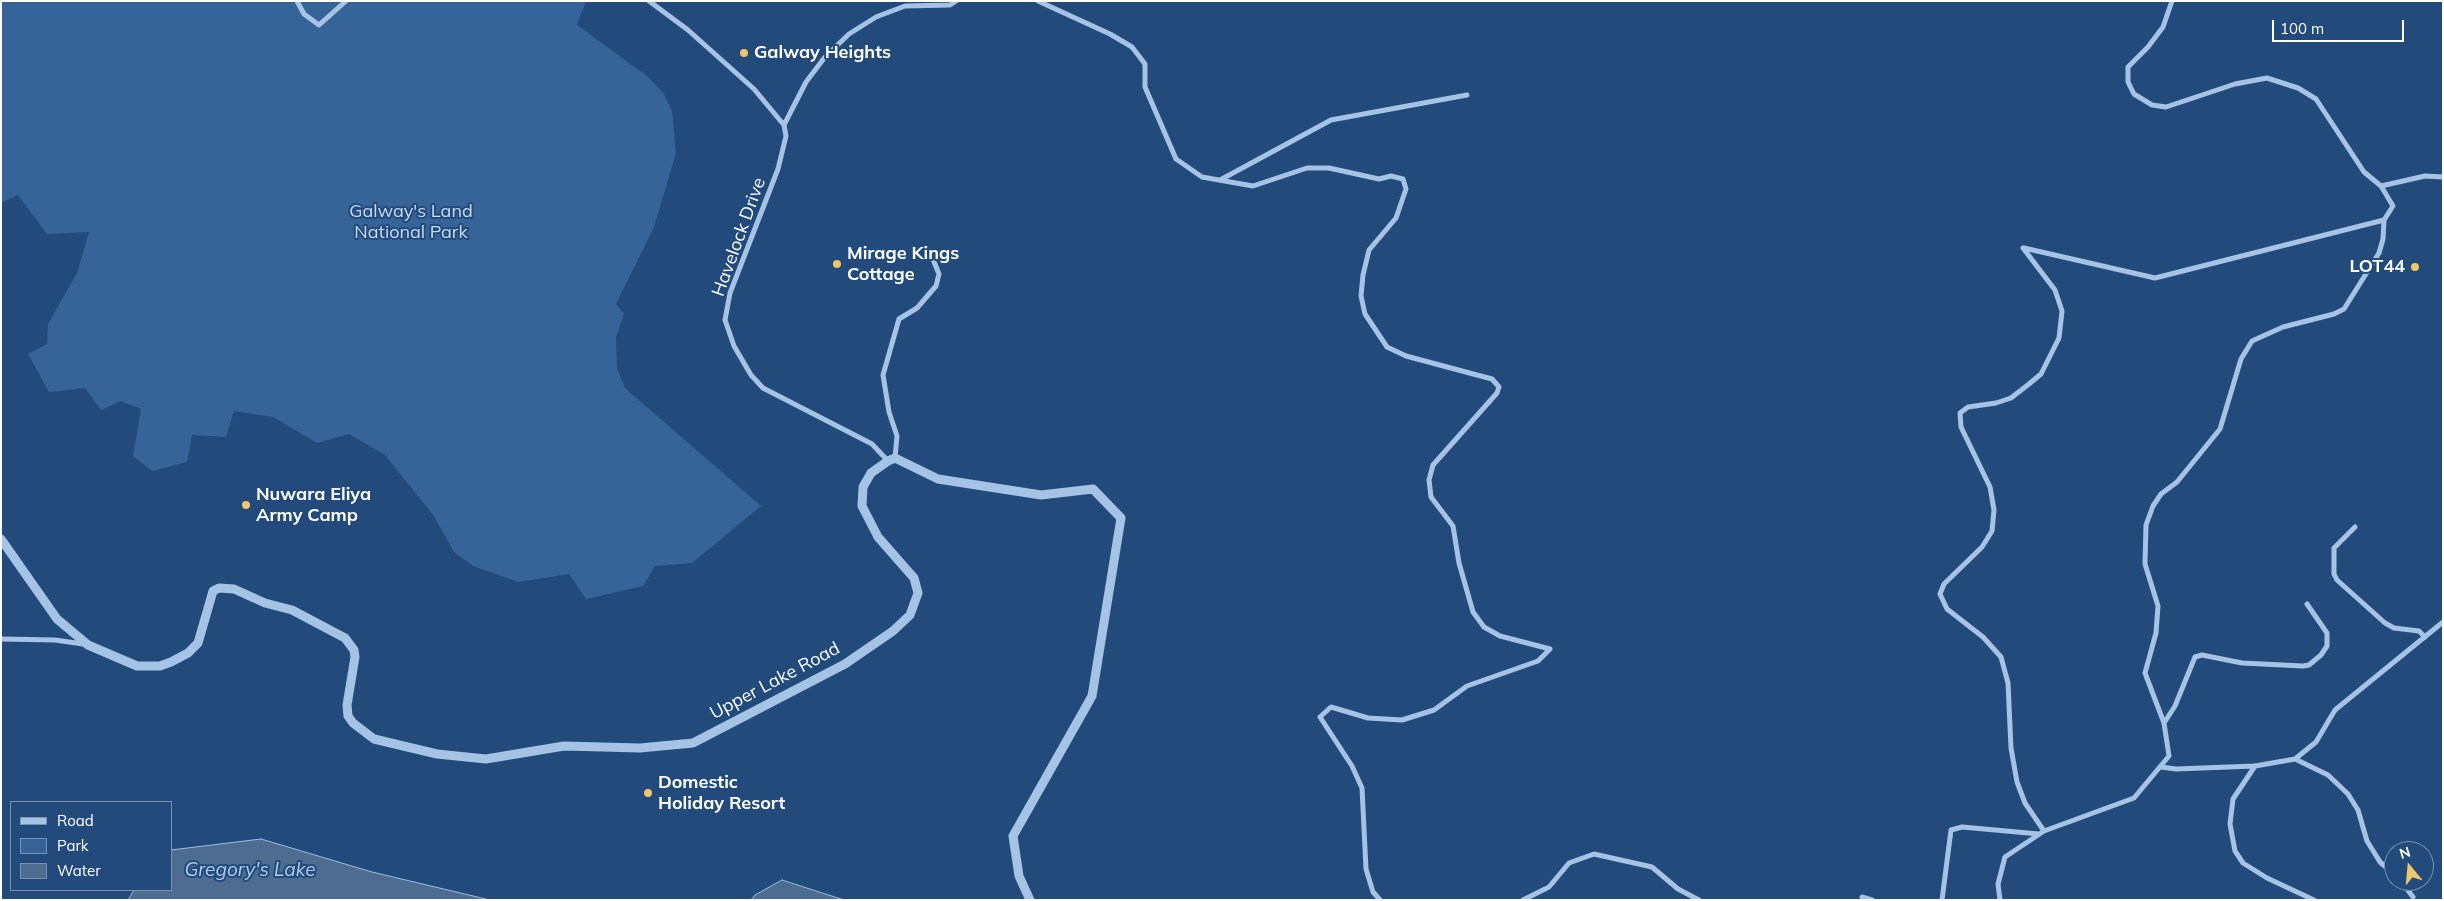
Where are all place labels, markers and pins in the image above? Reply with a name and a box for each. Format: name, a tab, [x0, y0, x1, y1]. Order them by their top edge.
place label: Galway Heights	[754, 42, 891, 64]
marker: Galway Heights	[738, 47, 750, 59]
place label: Mirage Kings Cottage	[847, 243, 959, 286]
place label: LOT44	[2349, 256, 2405, 278]
marker: Mirage Kings Cottage	[831, 258, 843, 270]
marker: LOT44	[2409, 261, 2421, 273]
place label: Nuwara Eliya Army Camp	[256, 484, 371, 526]
marker: Nuwara Eliya Army Camp	[240, 499, 252, 511]
place label: Domestic Holiday Resort	[658, 772, 785, 814]
marker: Domestic Holiday Resort	[642, 787, 654, 799]

